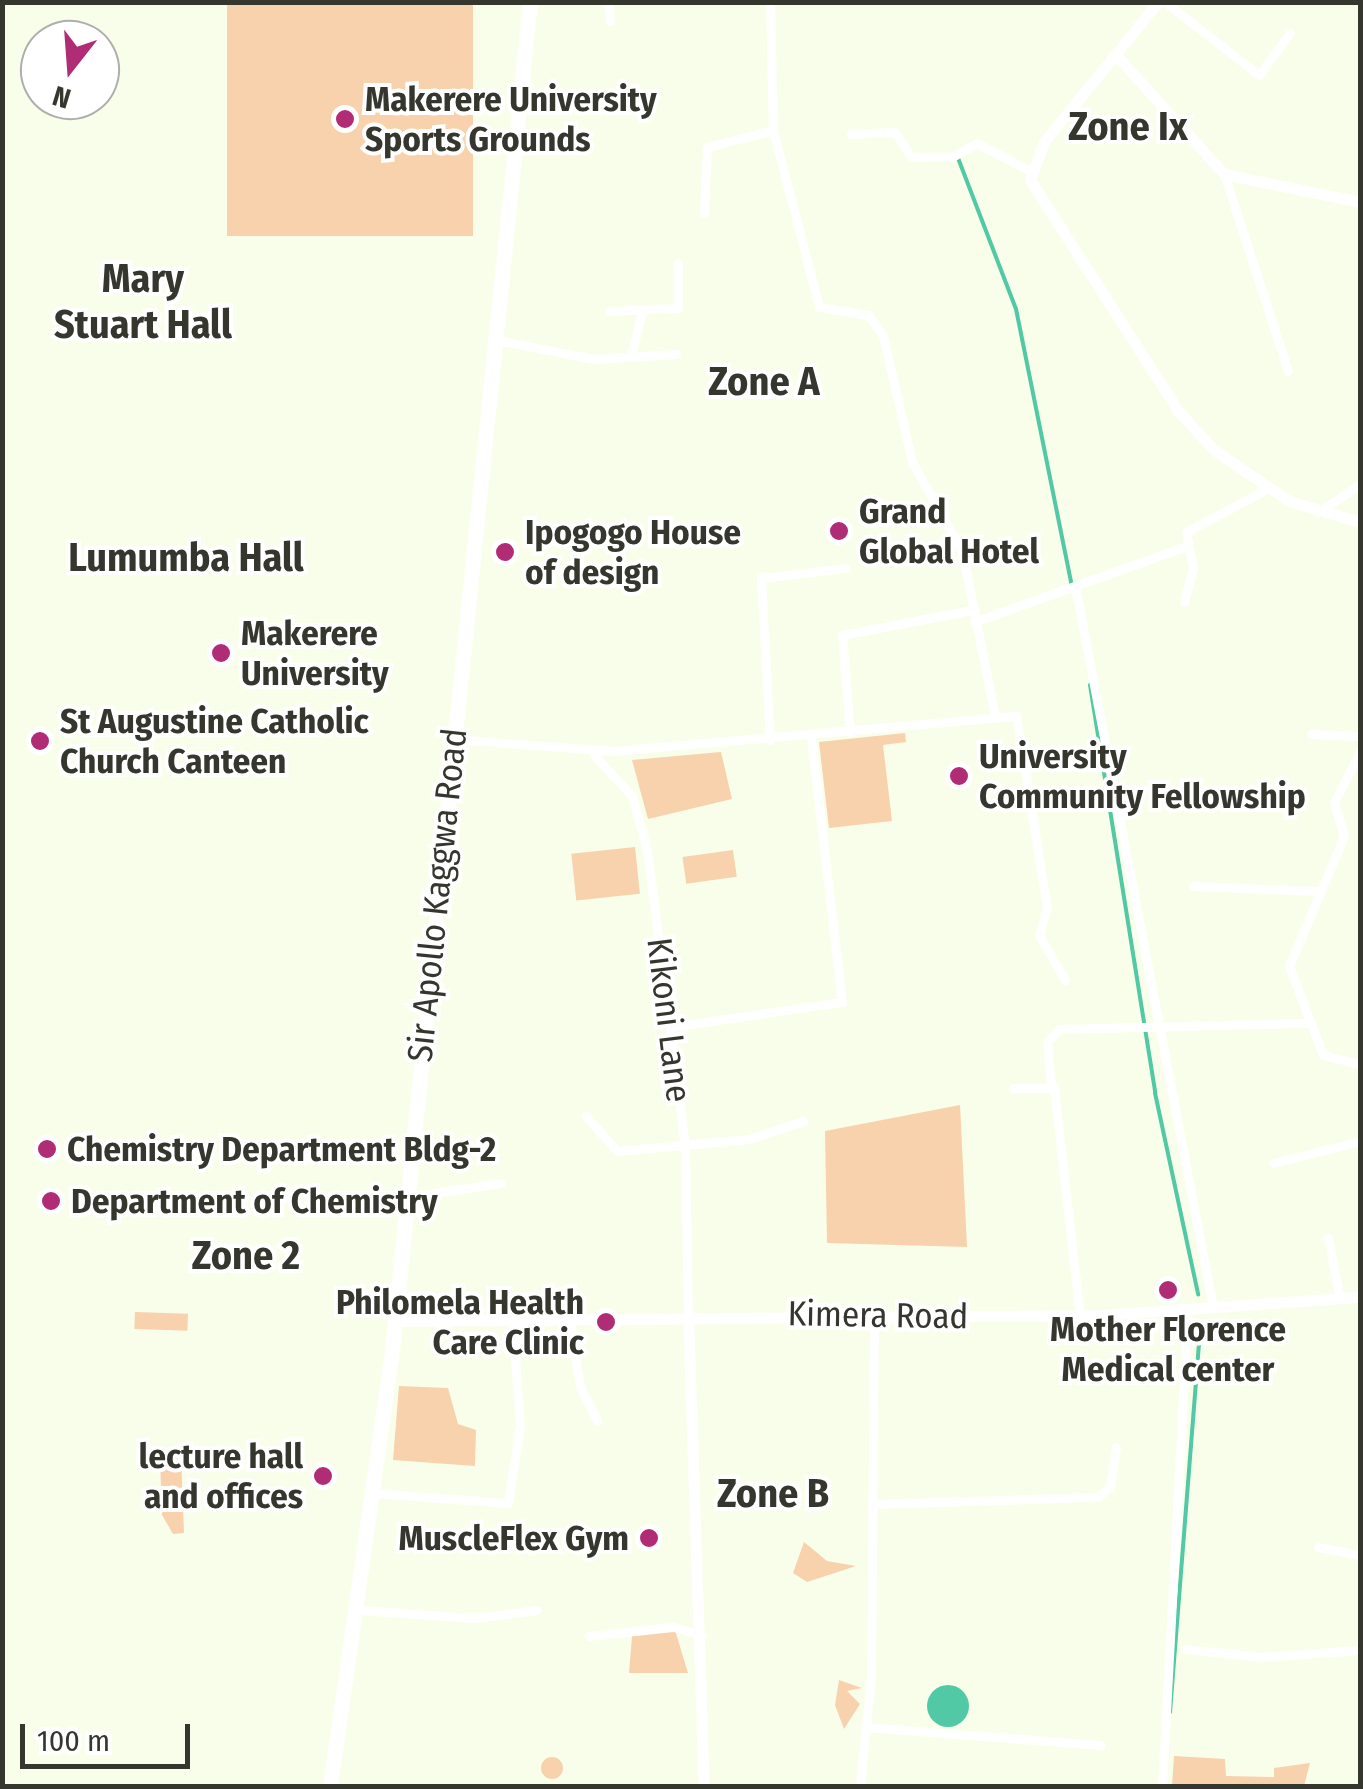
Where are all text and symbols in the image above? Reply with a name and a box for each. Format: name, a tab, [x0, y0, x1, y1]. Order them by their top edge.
north arrow	[20, 20, 120, 120]
place label: Makerere University Sports Grounds	[365, 78, 657, 160]
text: N	[49, 79, 75, 115]
district label: Zone Ix	[1068, 103, 1188, 151]
marker: Makerere University Sports Grounds	[334, 108, 356, 130]
district label: Mary Stuart Hall	[54, 255, 232, 349]
district label: Zone A	[708, 358, 820, 406]
place label: Grand Global Hotel	[859, 490, 1039, 572]
place label: Ipogogo House of design	[525, 511, 741, 593]
marker: Grand Global Hotel	[828, 520, 850, 542]
district label: Lumumba Hall	[68, 534, 304, 582]
marker: Ipogogo House of design	[494, 541, 516, 563]
place label: Makerere University	[241, 612, 389, 694]
marker: Makerere University	[210, 642, 232, 664]
place label: St Augustine Catholic Church Canteen	[60, 700, 369, 782]
street label: Sir Apollo Kaggwa Road	[399, 726, 475, 1064]
marker: St Augustine Catholic Church Canteen	[29, 730, 51, 752]
place label: University Community Fellowship	[979, 735, 1306, 817]
marker: University Community Fellowship	[948, 765, 970, 787]
street label: Kikoni Lane	[638, 935, 700, 1105]
place label: Chemistry Department Bldg-2	[67, 1128, 496, 1170]
marker: Chemistry Department Bldg-2	[36, 1138, 58, 1160]
place label: Department of Chemistry	[71, 1180, 438, 1222]
marker: Department of Chemistry	[40, 1190, 62, 1212]
district label: Zone 2	[192, 1232, 300, 1280]
marker: Mother Florence Medical center	[1155, 1277, 1181, 1303]
place label: Philomela Health Care Clinic	[336, 1281, 584, 1363]
street label: Kimera Road	[787, 1292, 969, 1338]
place label: Mother Florence Medical center	[1050, 1308, 1286, 1390]
marker: Philomela Health Care Clinic	[593, 1309, 619, 1335]
place label: lecture hall and offices	[139, 1435, 303, 1517]
marker: lecture hall and offices	[312, 1465, 334, 1487]
district label: Zone B	[717, 1470, 829, 1518]
place label: MuscleFlex Gym	[398, 1517, 629, 1559]
marker: MuscleFlex Gym	[638, 1527, 660, 1549]
scale bar	[25, 1704, 195, 1766]
text: 100 m	[37, 1723, 110, 1759]

